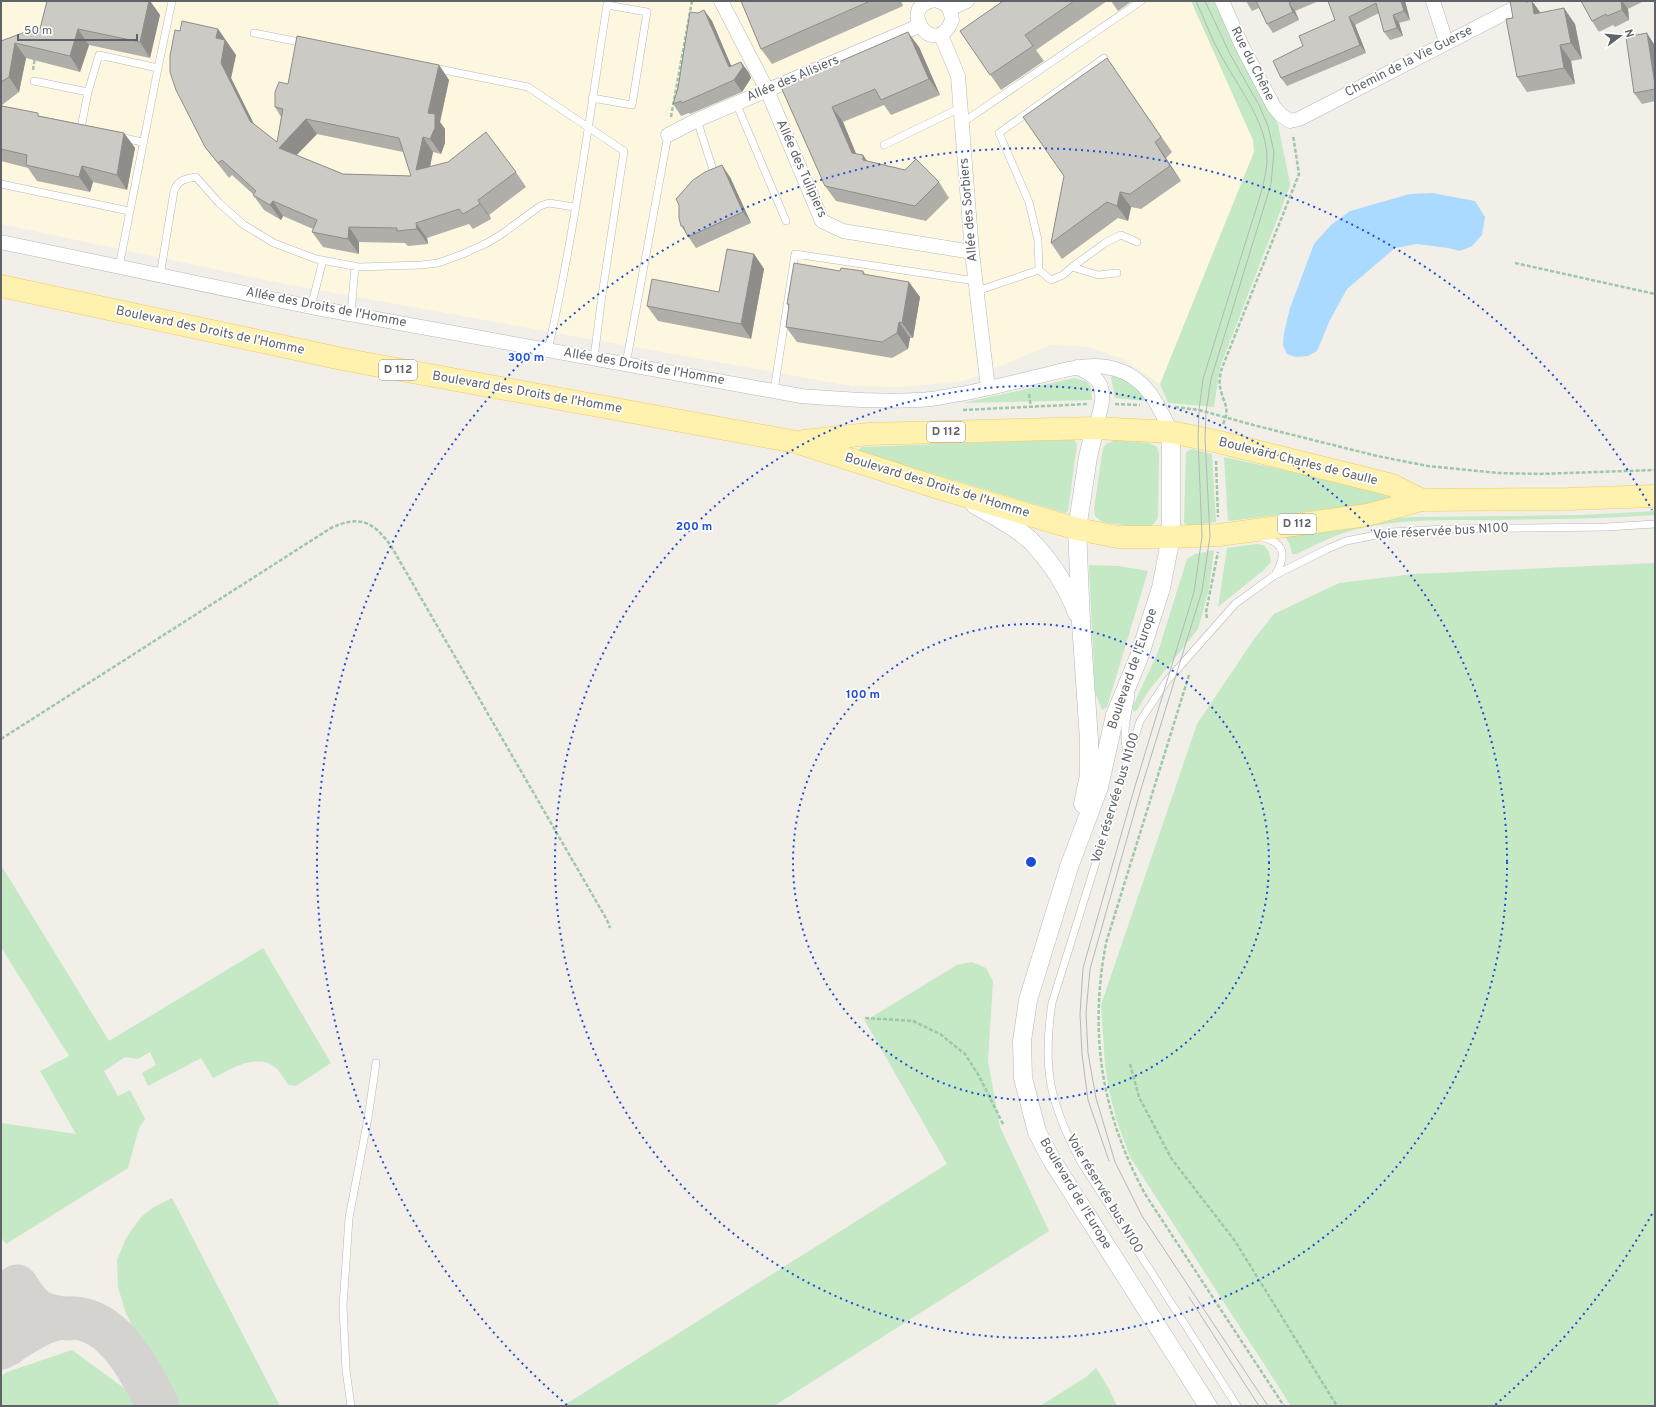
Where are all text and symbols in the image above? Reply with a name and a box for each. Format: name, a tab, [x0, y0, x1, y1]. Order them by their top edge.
scale bar	[18, 16, 137, 42]
north arrow	[1600, 16, 1640, 56]
text: 50 m	[24, 23, 52, 39]
street label: Chemin de la Vie Guerse	[1343, 23, 1475, 101]
street label: Rue du Chêne	[1226, 24, 1278, 104]
text: N	[1621, 28, 1636, 39]
street label: Allée des Alisiers	[745, 52, 841, 106]
street label: Allée des Tulipiers	[772, 118, 830, 220]
street label: Allée des Sorbiers	[956, 157, 982, 263]
street label: Allée des Droits de l'Homme	[244, 285, 408, 331]
street label: Boulevard des Droits de l'Homme	[114, 303, 306, 359]
street label: Allée des Droits de l'Homme	[562, 345, 726, 389]
text: 300 m	[508, 350, 544, 366]
road number: D 112	[379, 360, 417, 380]
street label: Boulevard des Droits de l'Homme	[431, 368, 623, 418]
road number: D 112	[927, 422, 965, 442]
street label: Boulevard Charles de Gaulle	[1217, 434, 1379, 490]
street label: Boulevard des Droits de l'Homme	[843, 450, 1031, 522]
road number: D 112	[1278, 514, 1316, 534]
text: 200 m	[676, 519, 712, 535]
street label: Voie réservée bus N100	[1373, 520, 1509, 544]
street label: Boulevard de l'Europe	[1105, 606, 1161, 732]
text: 100 m	[846, 687, 880, 703]
street label: Voie réservée bus N100	[1088, 731, 1144, 865]
centre of rings	[1024, 855, 1038, 869]
street label: Voie réservée bus N100	[1062, 1132, 1146, 1256]
street label: Boulevard de l'Europe	[1035, 1135, 1115, 1253]

